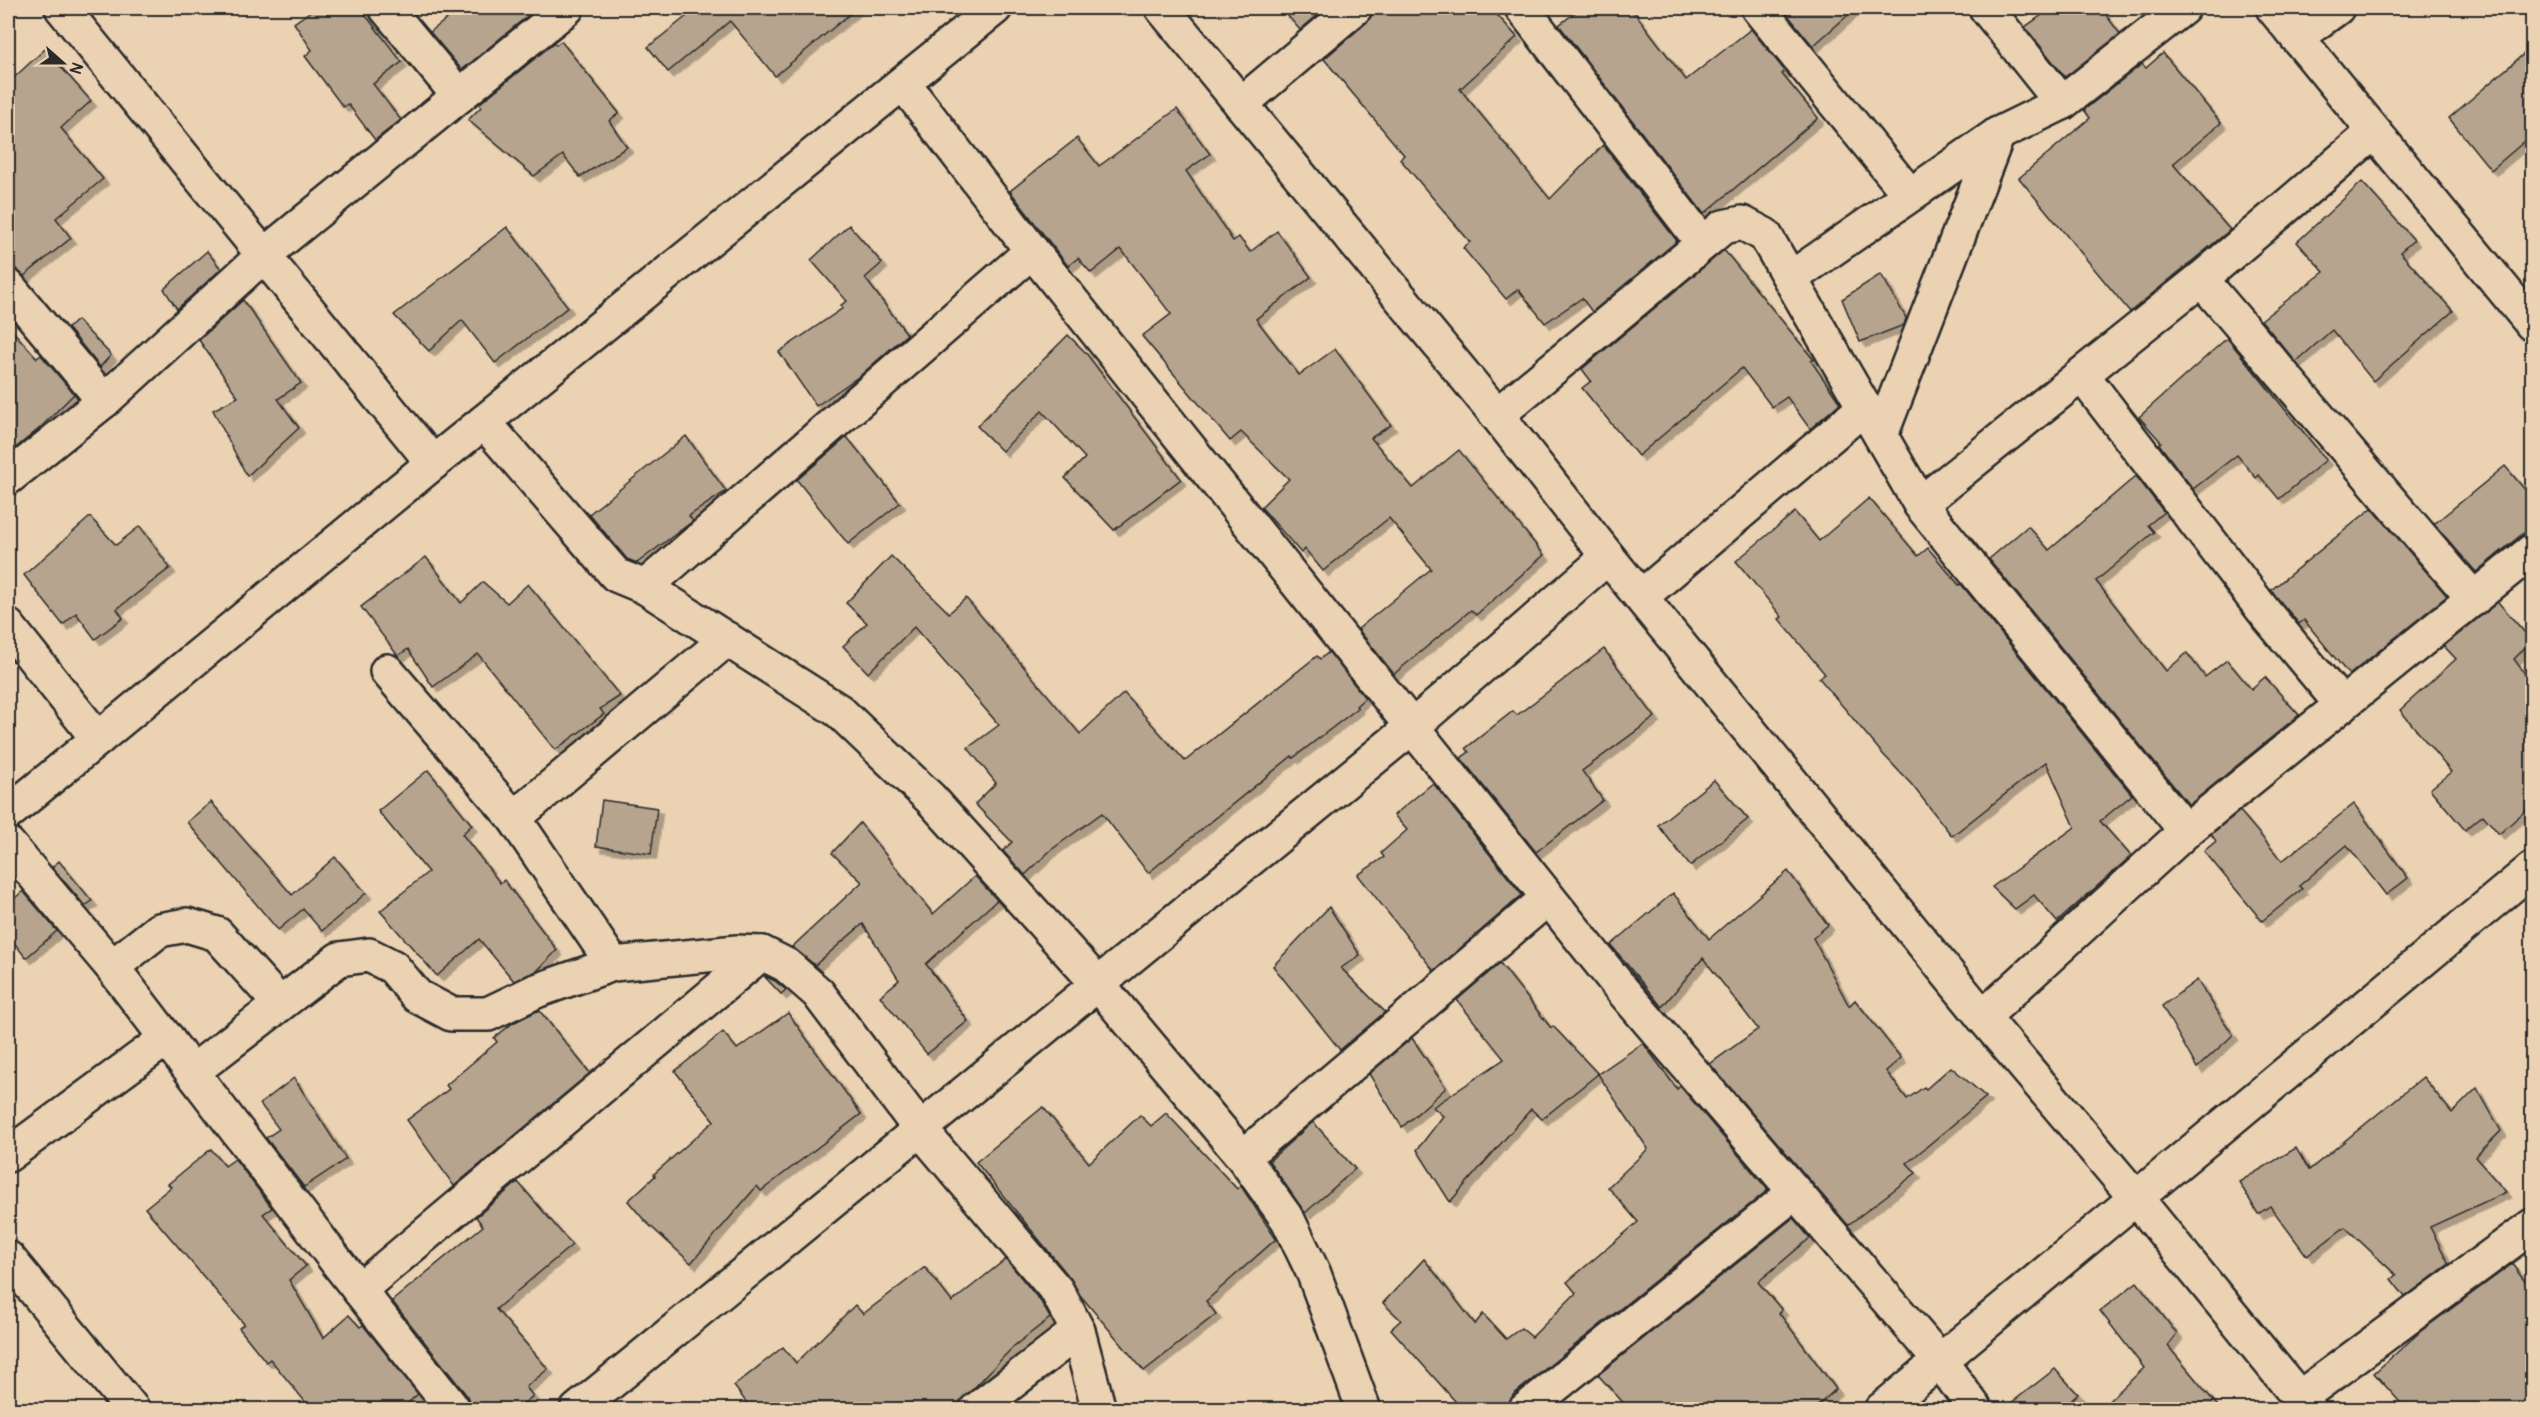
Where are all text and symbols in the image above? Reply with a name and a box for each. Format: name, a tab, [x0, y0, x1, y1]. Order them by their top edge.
north arrow	[33, 33, 93, 93]
text: N	[65, 59, 87, 77]

